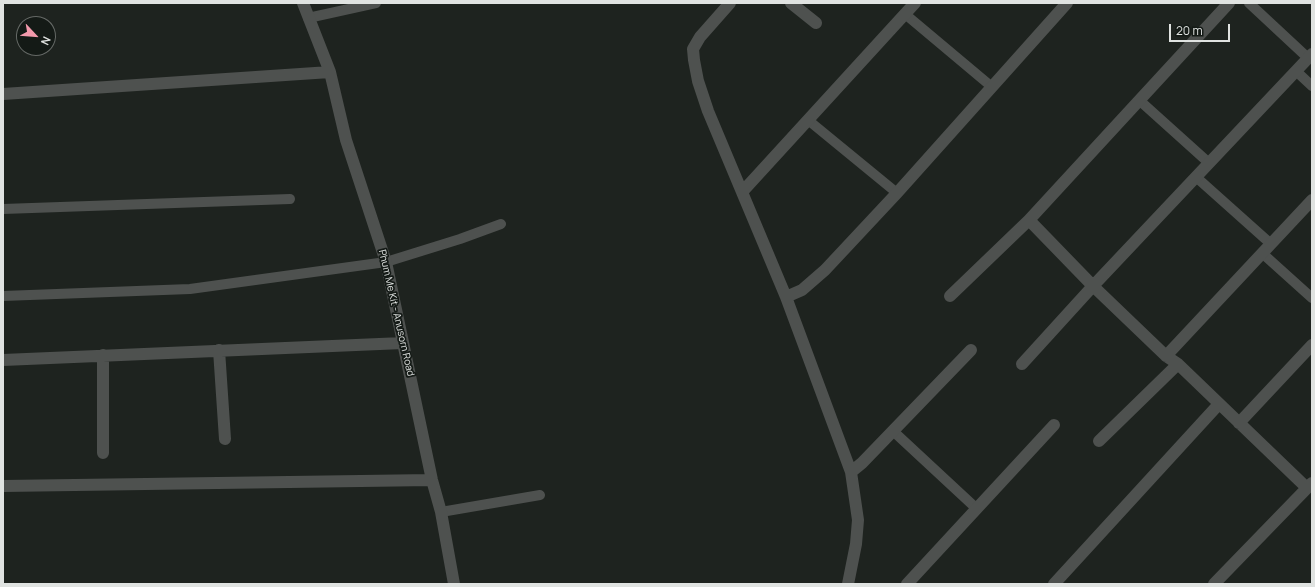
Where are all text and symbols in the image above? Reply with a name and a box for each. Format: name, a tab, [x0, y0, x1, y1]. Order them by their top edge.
north arrow	[16, 16, 56, 56]
scale bar	[1171, 16, 1232, 42]
text: 20 m	[1176, 22, 1203, 39]
text: N	[38, 34, 55, 48]
street label: Phum Me Kit - Anusorn Road	[376, 248, 416, 378]

